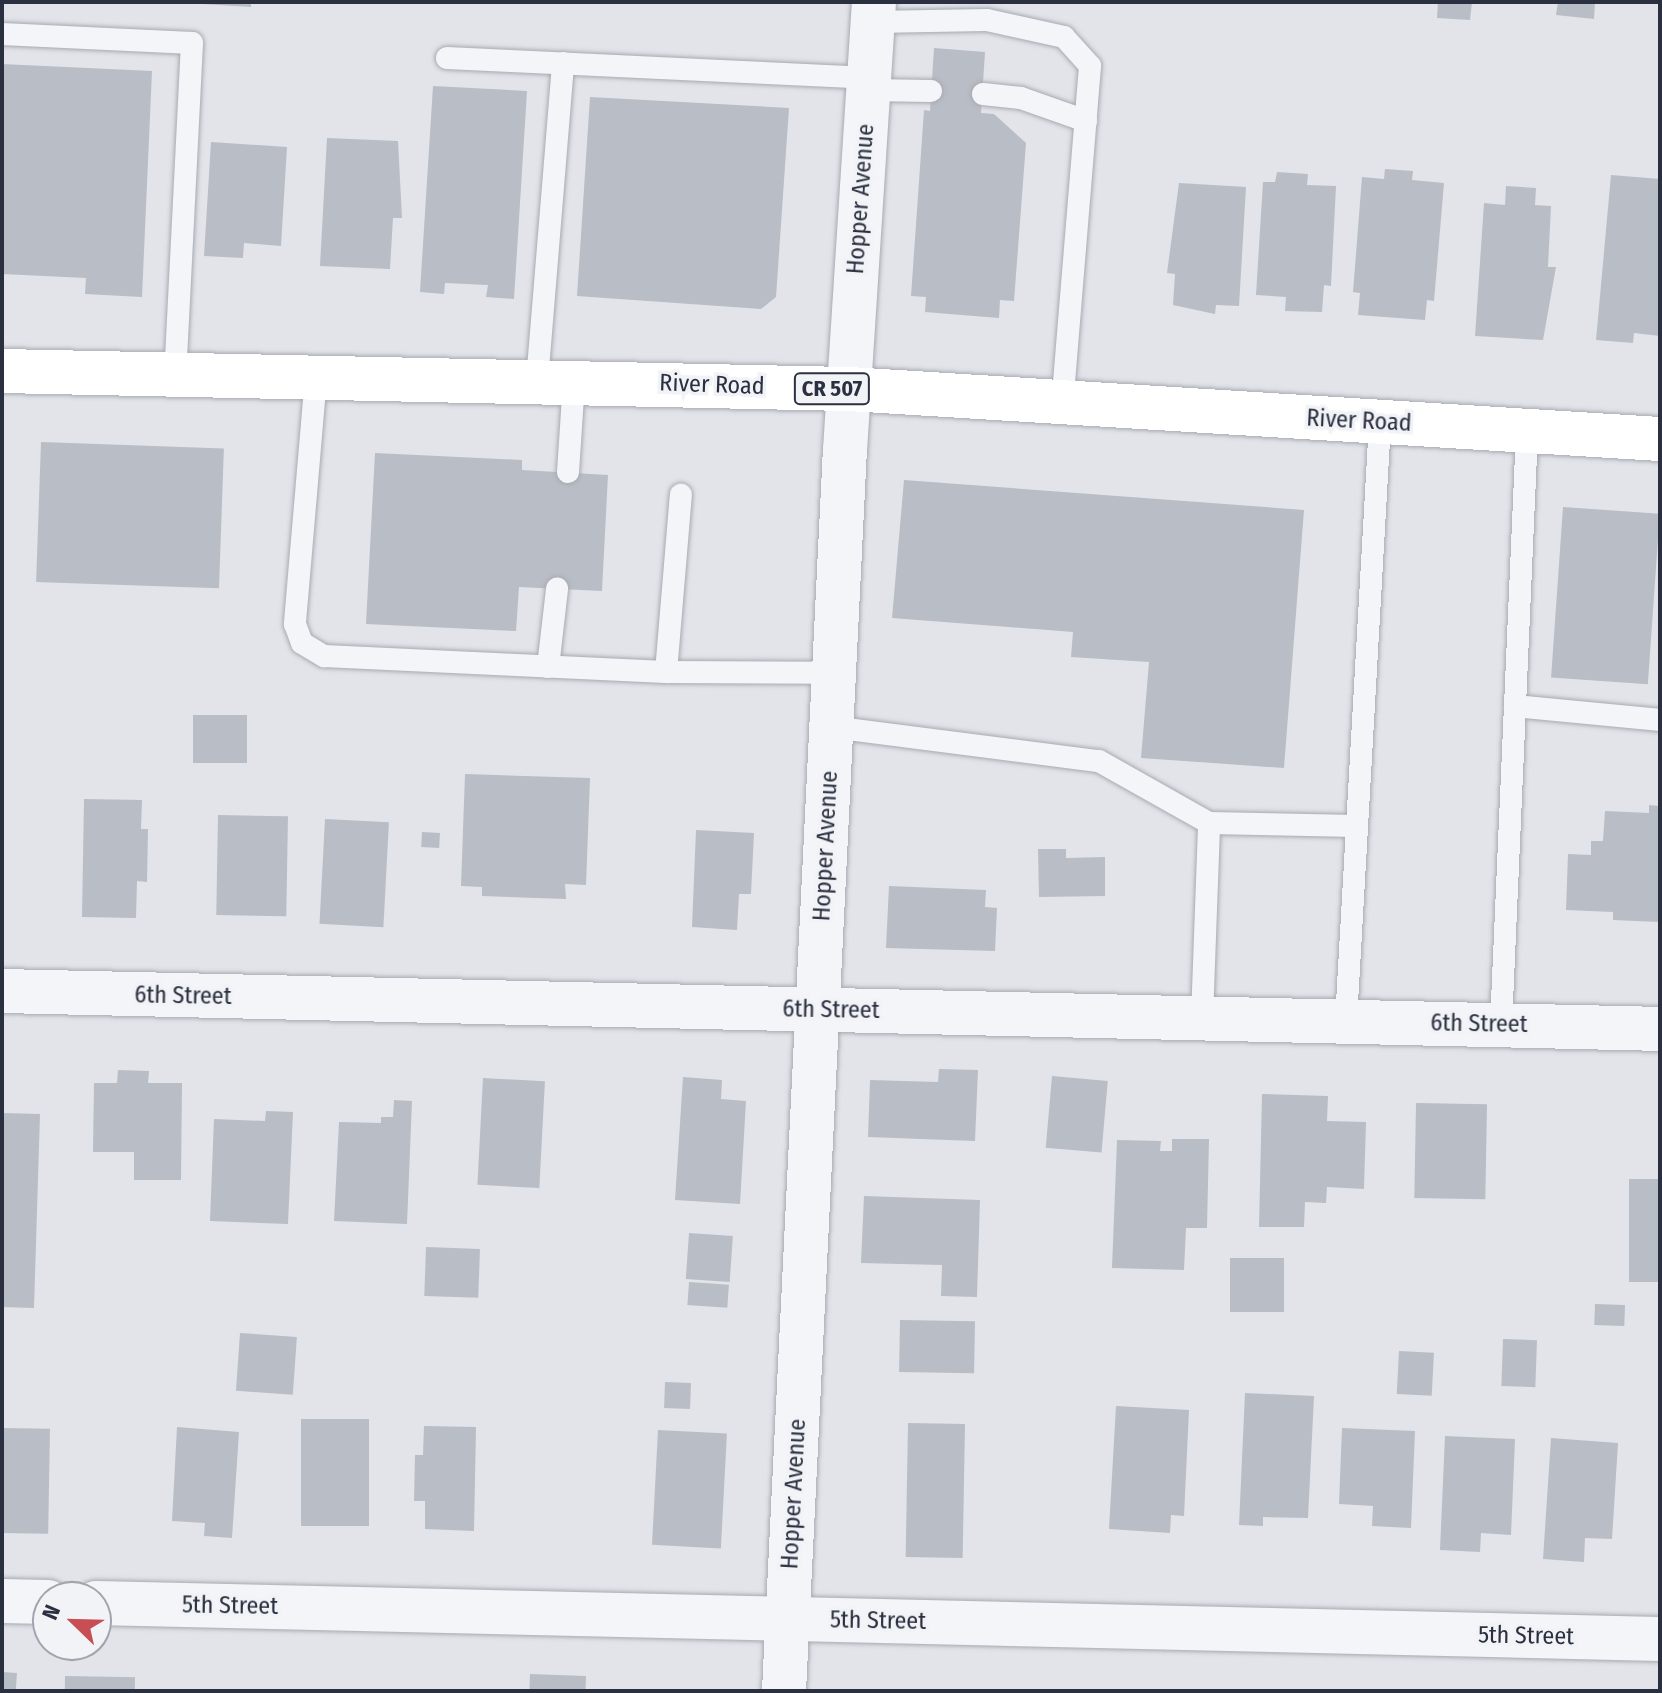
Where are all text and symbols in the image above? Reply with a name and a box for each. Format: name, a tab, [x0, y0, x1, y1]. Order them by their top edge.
street label: Hopper Avenue	[841, 123, 881, 275]
street label: River Road	[659, 369, 765, 401]
road number: CR 507	[792, 371, 872, 407]
street label: River Road	[1306, 404, 1412, 438]
street label: Hopper Avenue	[808, 770, 844, 922]
street label: 6th Street	[134, 981, 232, 1011]
street label: 6th Street	[782, 995, 880, 1025]
street label: 6th Street	[1430, 1009, 1528, 1039]
street label: Hopper Avenue	[776, 1418, 812, 1570]
north arrow	[32, 1581, 112, 1661]
street label: 5th Street	[182, 1591, 278, 1621]
text: N	[36, 1601, 66, 1624]
street label: 5th Street	[830, 1606, 926, 1636]
street label: 5th Street	[1478, 1621, 1574, 1651]

